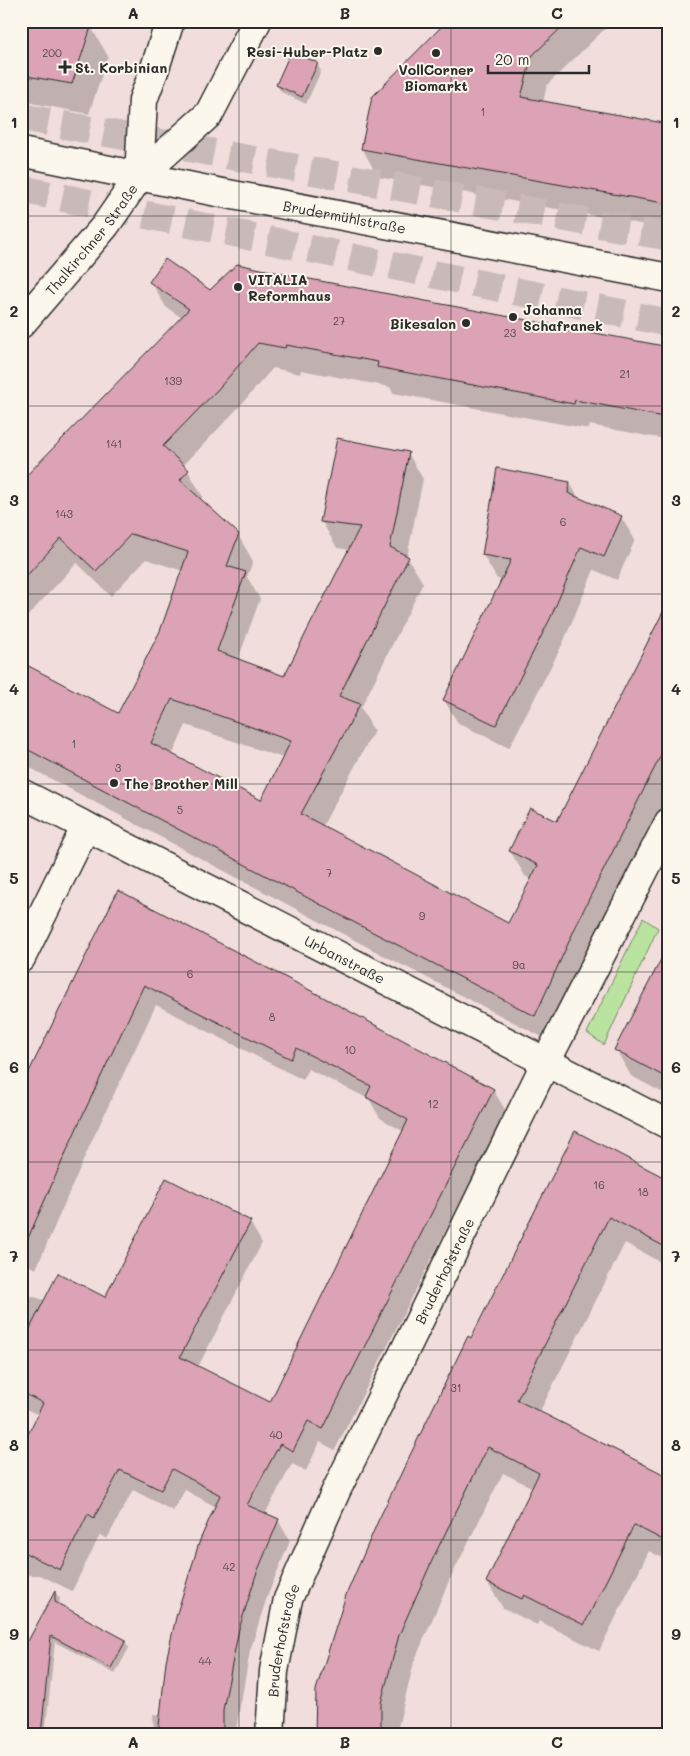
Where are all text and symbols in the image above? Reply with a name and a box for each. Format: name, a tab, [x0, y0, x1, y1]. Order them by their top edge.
text: A	[127, 2, 139, 23]
text: B	[340, 2, 350, 23]
text: C	[551, 2, 563, 23]
place label: Resi-Huber-Platz	[246, 42, 368, 61]
scale bar	[488, 42, 589, 74]
house number: 200	[42, 45, 62, 60]
marker: Resi-Huber-Platz	[372, 45, 384, 57]
marker: VollCorner Biomarkt	[430, 47, 442, 59]
text: 20 m	[495, 49, 529, 69]
place label: St. Korbinian	[75, 58, 167, 77]
place label: VollCorner Biomarkt	[398, 60, 474, 95]
marker: St. Korbinian	[59, 61, 71, 73]
house number: 1	[481, 104, 485, 119]
text: 1	[10, 111, 18, 132]
text: 1	[672, 111, 680, 132]
street label: Thalkirchner Straße	[40, 179, 141, 299]
street label: Brudermühlstraße	[282, 195, 408, 237]
place label: VITALIA Reformhaus	[248, 270, 331, 305]
marker: VITALIA Reformhaus	[232, 281, 244, 293]
text: 2	[10, 300, 19, 321]
place label: Johanna Schafranek	[523, 300, 603, 335]
text: 2	[672, 300, 681, 321]
marker: Johanna Schafranek	[507, 311, 519, 323]
house number: 27	[333, 313, 345, 328]
place label: Bikesalon	[390, 314, 456, 333]
marker: Bikesalon	[460, 317, 472, 329]
house number: 23	[504, 325, 517, 340]
house number: 21	[619, 366, 631, 381]
house number: 139	[164, 373, 182, 388]
house number: 141	[106, 436, 122, 451]
text: 3	[9, 489, 19, 510]
text: 3	[671, 489, 681, 510]
house number: 143	[55, 506, 73, 521]
house number: 6	[560, 514, 566, 529]
text: 4	[9, 678, 19, 699]
text: 4	[671, 678, 681, 699]
house number: 1	[72, 736, 76, 751]
house number: 3	[115, 760, 122, 775]
place label: The Brother Mill	[124, 774, 238, 793]
marker: The Brother Mill	[108, 777, 120, 789]
house number: 5	[177, 802, 183, 817]
house number: 7	[326, 865, 332, 880]
text: 5	[9, 867, 19, 888]
text: 5	[671, 867, 681, 888]
house number: 9	[419, 908, 426, 923]
street label: Urbanstraße	[301, 930, 388, 988]
house number: 9a	[512, 957, 526, 972]
house number: 6	[187, 966, 193, 981]
house number: 8	[269, 1009, 276, 1024]
house number: 10	[344, 1042, 356, 1057]
text: 6	[9, 1056, 19, 1077]
text: 6	[671, 1056, 681, 1077]
house number: 12	[427, 1096, 439, 1111]
house number: 16	[593, 1177, 605, 1192]
house number: 18	[637, 1184, 649, 1199]
street label: Bruderhofstraße	[410, 1214, 478, 1327]
text: 7	[10, 1245, 19, 1266]
text: 7	[672, 1245, 681, 1266]
house number: 31	[450, 1380, 462, 1395]
house number: 40	[269, 1427, 283, 1442]
text: 8	[9, 1434, 19, 1455]
text: 8	[671, 1434, 681, 1455]
house number: 42	[223, 1559, 235, 1574]
street label: Bruderhofstraße	[263, 1580, 303, 1698]
text: 9	[9, 1623, 19, 1644]
text: 9	[671, 1623, 681, 1644]
house number: 44	[199, 1653, 212, 1668]
text: A	[127, 1731, 139, 1752]
text: B	[340, 1731, 350, 1752]
text: C	[551, 1731, 563, 1752]

